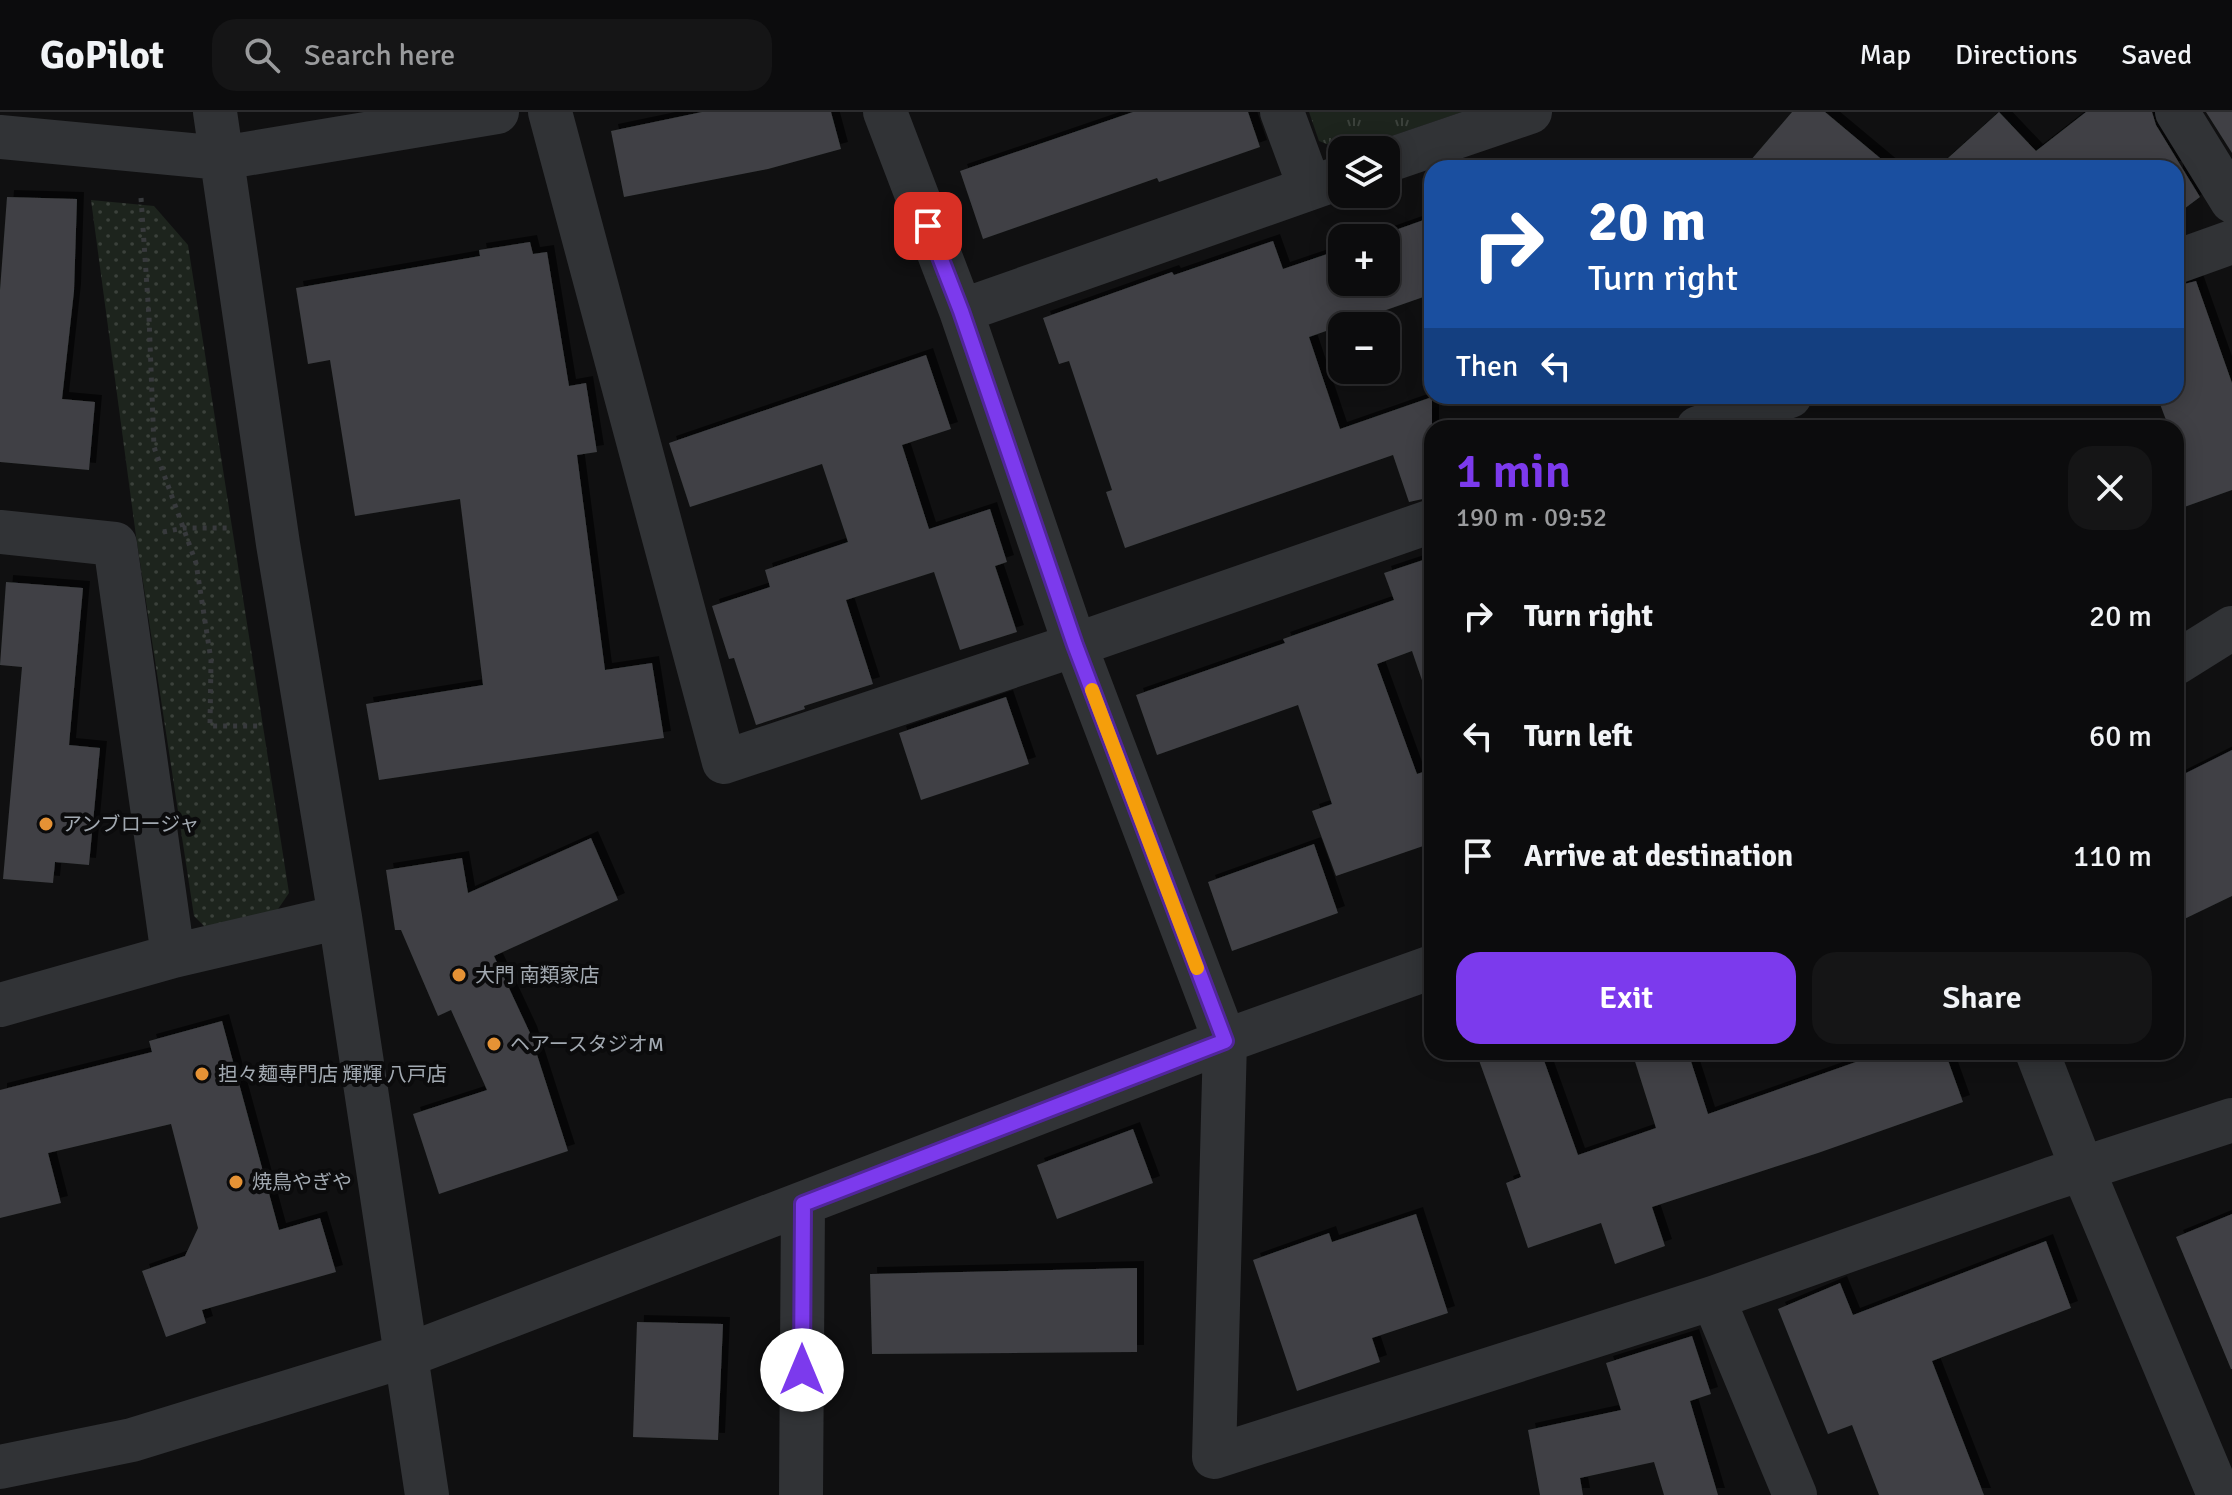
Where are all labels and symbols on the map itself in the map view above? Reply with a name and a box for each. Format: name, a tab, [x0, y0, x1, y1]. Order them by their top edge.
pin	[894, 192, 962, 260]
place label: アンブロージャ	[62, 812, 199, 837]
marker: アンブロージャ	[37, 815, 55, 833]
place label: 大門 南類家店	[475, 963, 599, 988]
marker: 大門 南類家店	[450, 966, 468, 984]
place label: ヘアースタジオM	[510, 1032, 664, 1057]
marker: ヘアースタジオM	[485, 1035, 503, 1053]
place label: 担々麺専門店 輝輝 八戸店	[218, 1062, 447, 1087]
marker: 担々麺専門店 輝輝 八戸店	[193, 1065, 211, 1083]
place label: 焼鳥やぎや	[252, 1170, 352, 1195]
marker: 焼鳥やぎや	[227, 1173, 245, 1191]
position arrow	[760, 1328, 844, 1412]

